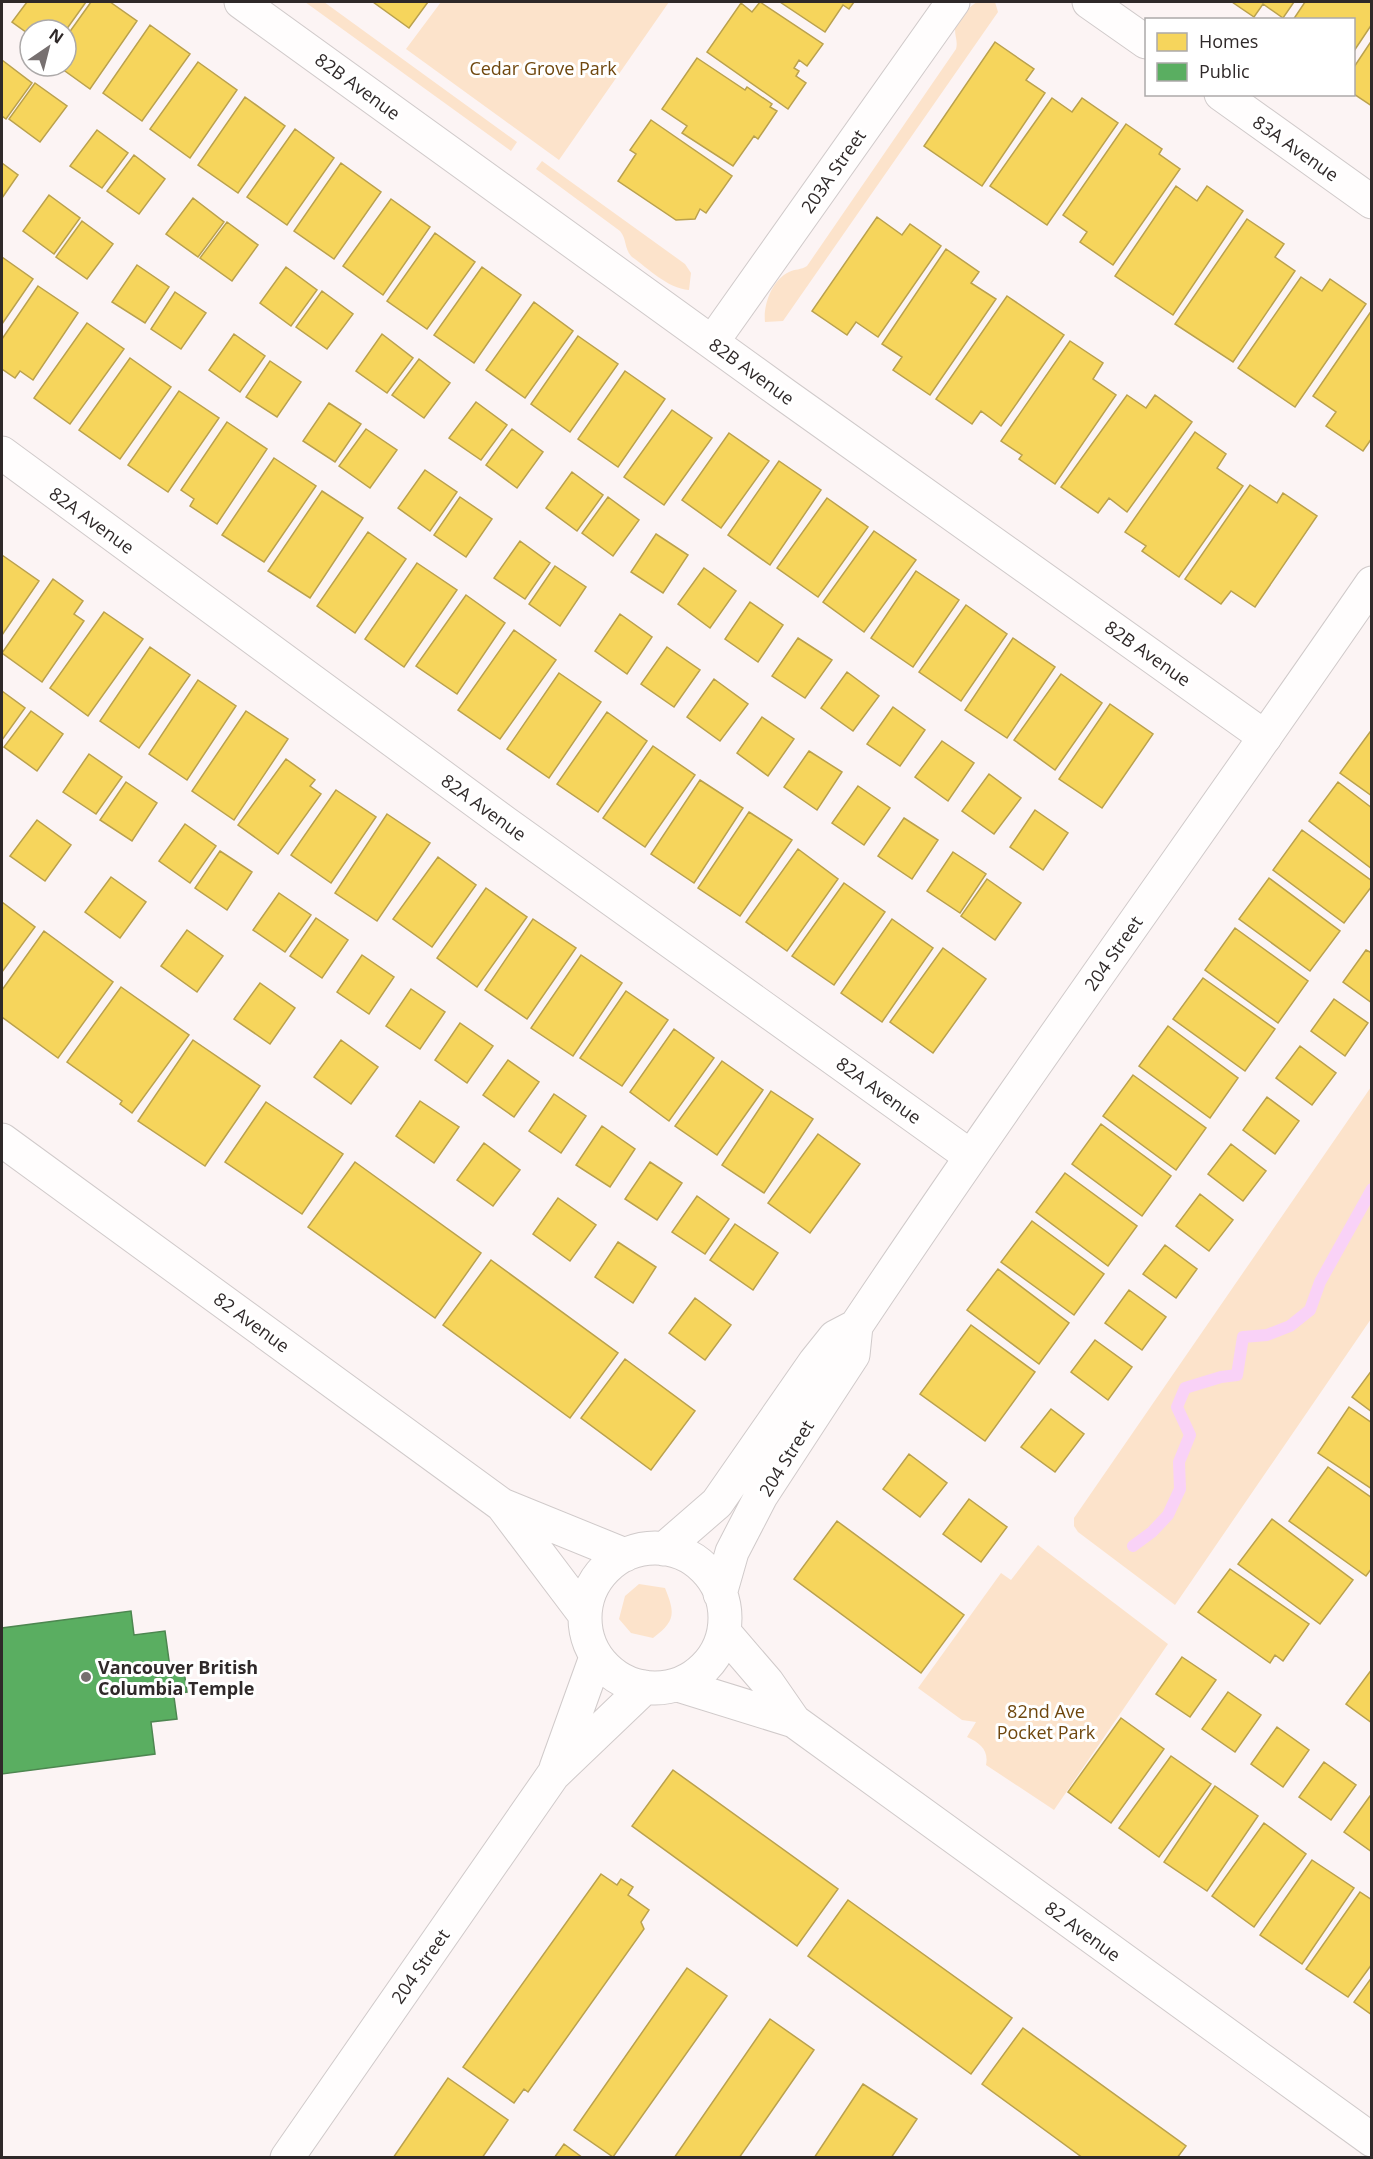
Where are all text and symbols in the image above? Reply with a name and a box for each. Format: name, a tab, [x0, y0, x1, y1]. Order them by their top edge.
north arrow	[18, 18, 78, 78]
legend	[1145, 18, 1355, 96]
text: N	[45, 23, 68, 48]
text: Homes	[1199, 29, 1258, 53]
street label: 82B Avenue	[311, 47, 405, 125]
park label: Cedar Grove Park	[469, 56, 617, 80]
text: Public	[1199, 59, 1250, 83]
street label: 83A Avenue	[1248, 110, 1344, 186]
street label: 203A Street	[795, 124, 871, 218]
street label: 82B Avenue	[705, 332, 799, 410]
street label: 82A Avenue	[45, 481, 139, 559]
street label: 82B Avenue	[1100, 615, 1196, 691]
street label: 82A Avenue	[437, 768, 531, 846]
street label: 204 Street	[1079, 911, 1147, 995]
street label: 82A Avenue	[832, 1051, 926, 1129]
street label: 82 Avenue	[209, 1286, 295, 1358]
street label: 204 Street	[753, 1415, 819, 1501]
place label: Vancouver British Columbia Temple	[98, 1655, 258, 1700]
marker: Vancouver British Columbia Temple	[79, 1670, 93, 1684]
park label: 82nd Ave Pocket Park	[997, 1699, 1096, 1744]
street label: 82 Avenue	[1040, 1895, 1126, 1967]
street label: 204 Street	[386, 1924, 454, 2008]

